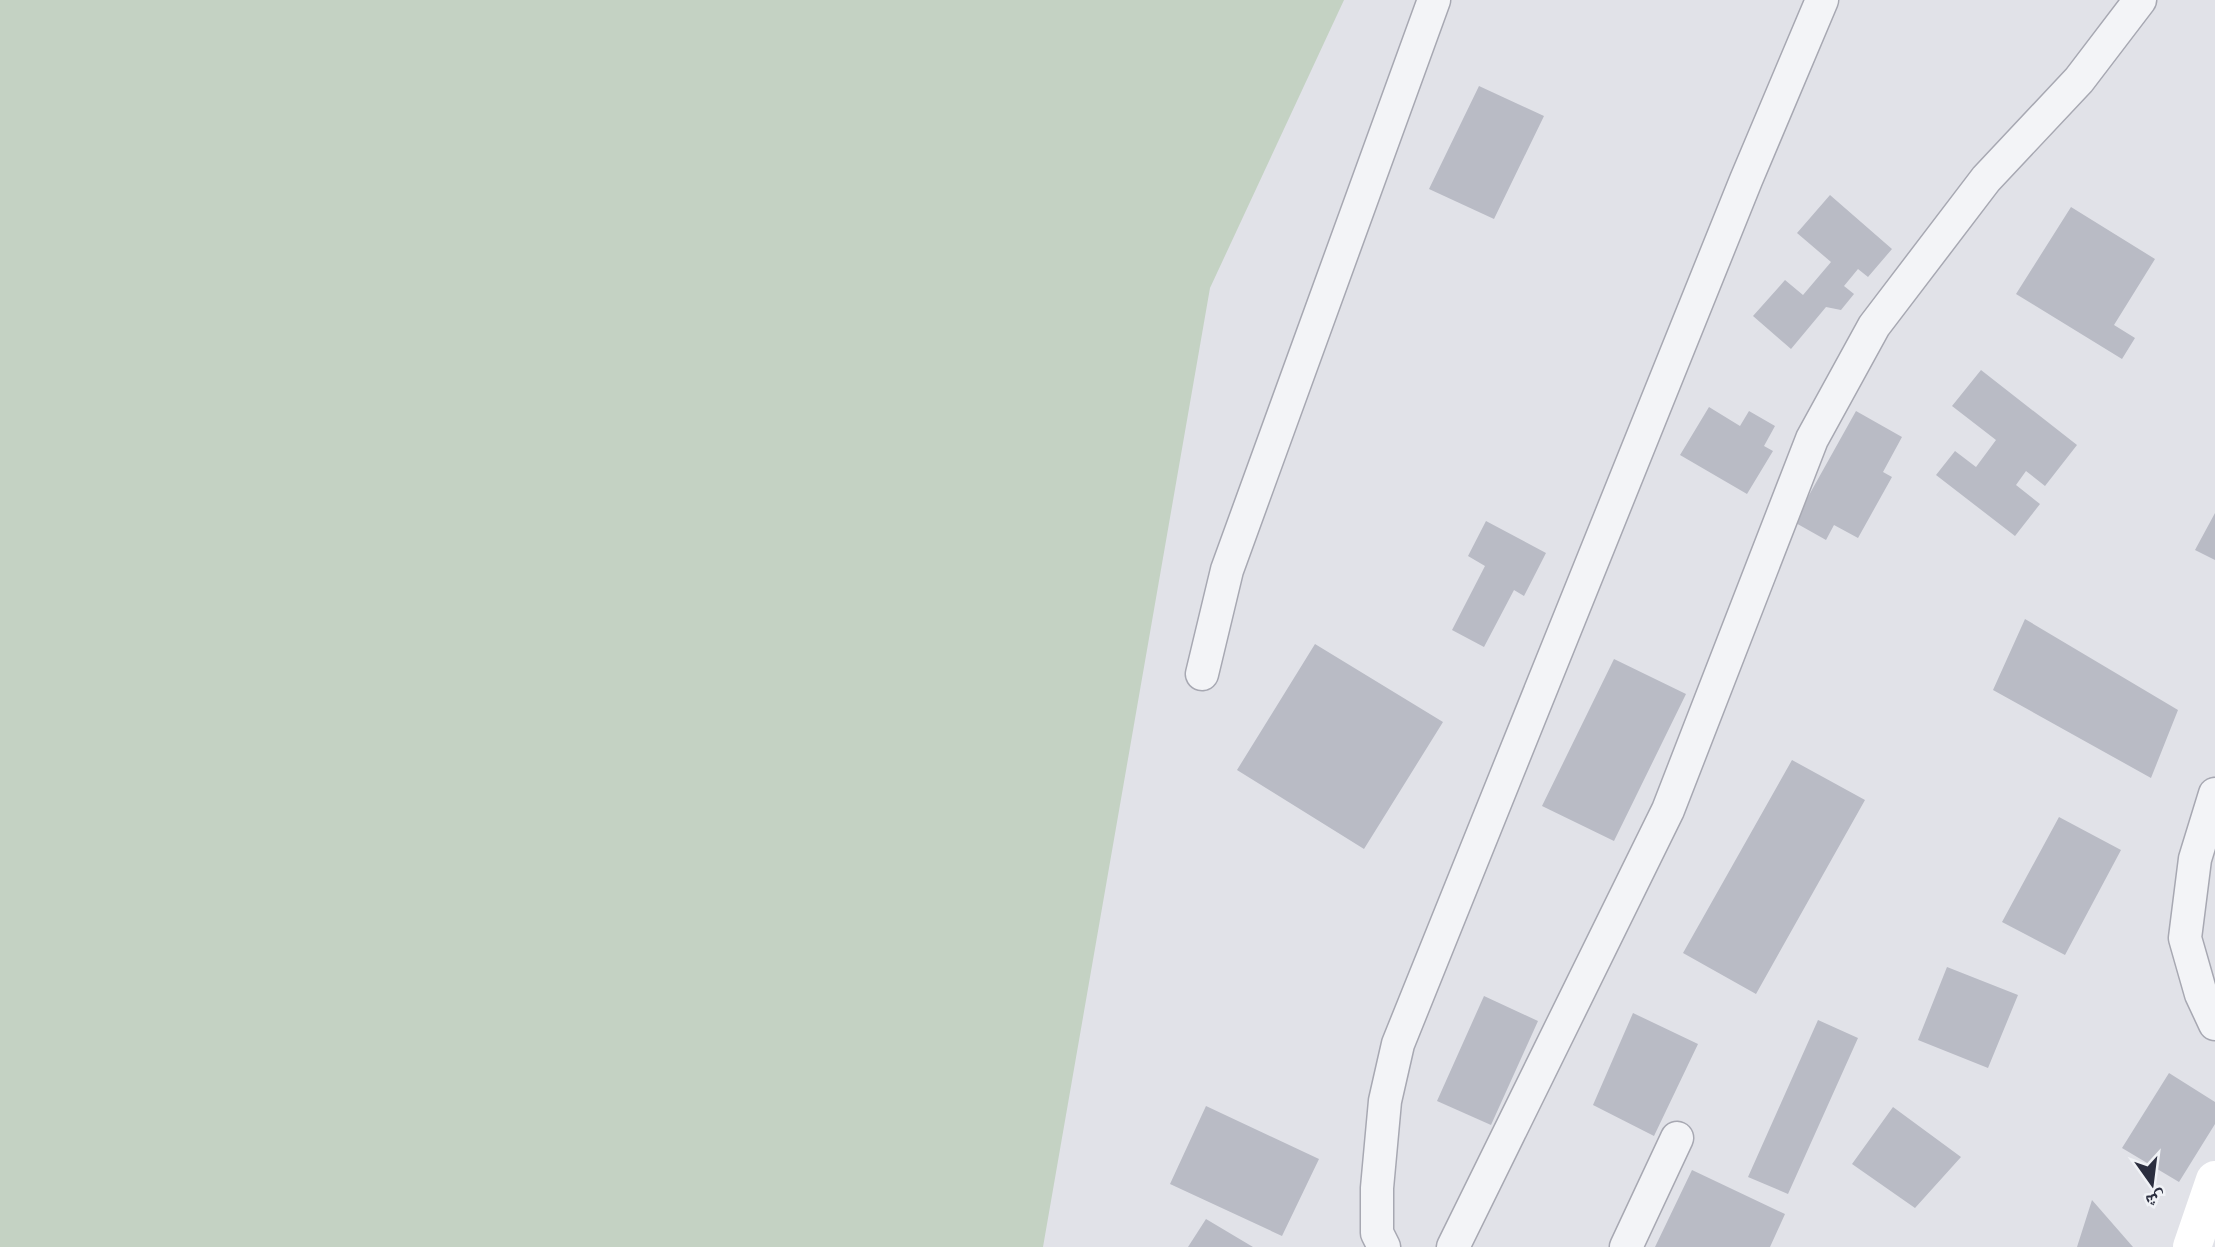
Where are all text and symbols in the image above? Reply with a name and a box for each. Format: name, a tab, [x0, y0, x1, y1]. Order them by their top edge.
north arrow	[2117, 1149, 2187, 1219]
text: ش	[2143, 1186, 2168, 1213]

